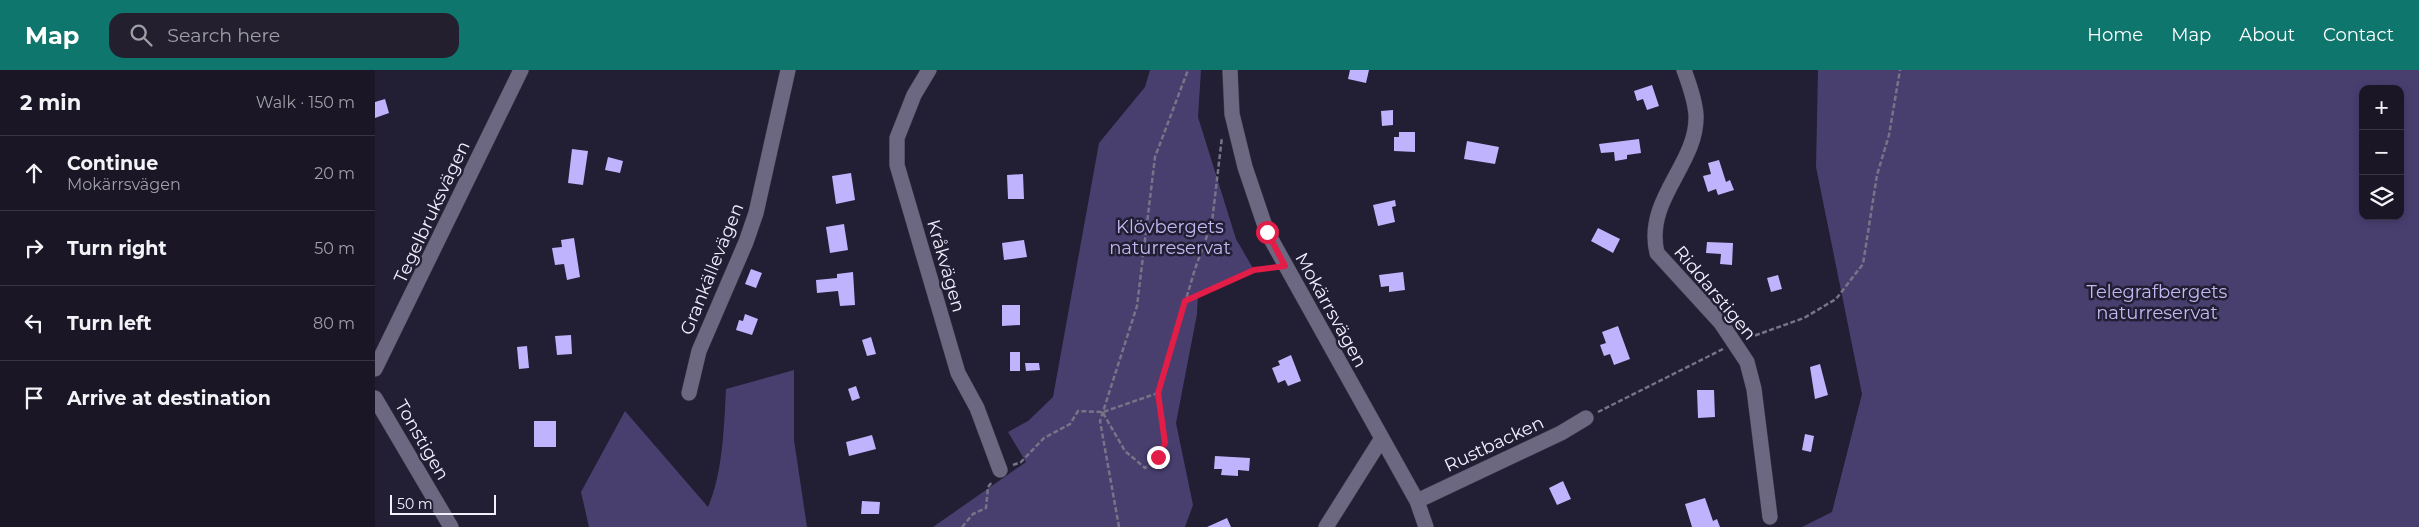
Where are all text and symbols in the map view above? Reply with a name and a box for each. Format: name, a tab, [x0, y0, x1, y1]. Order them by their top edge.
search box	[109, 13, 459, 58]
text: Map	[25, 21, 79, 50]
icon: search	[127, 21, 155, 49]
text: Search here	[167, 24, 280, 47]
text: Home	[2087, 24, 2143, 46]
text: Map	[2171, 24, 2211, 46]
text: About	[2239, 24, 2295, 46]
text: Contact	[2323, 24, 2394, 46]
map controls	[2359, 85, 2404, 220]
button: +	[2359, 85, 2404, 130]
text: 2 min	[20, 90, 81, 115]
text: Walk · 150 m	[256, 93, 355, 112]
button: −	[2359, 130, 2404, 175]
street label: Tegelbruksvägen	[389, 137, 475, 287]
text: Continue	[67, 152, 158, 175]
icon: ahead	[20, 159, 48, 187]
text: 20 m	[314, 164, 355, 183]
text: Mokärrsvägen	[67, 175, 181, 194]
button: layers	[2359, 175, 2404, 220]
street label: Grankällevägen	[676, 200, 748, 338]
park label: Klövbergets naturreservat	[1109, 216, 1231, 259]
street label: Kråkvägen	[922, 217, 970, 315]
route start	[1256, 221, 1279, 244]
icon: right	[20, 234, 48, 262]
text: Turn right	[67, 237, 167, 260]
text: 50 m	[314, 239, 355, 258]
street label: Riddarstigen	[1669, 241, 1761, 345]
street label: Mokärrsvägen	[1290, 249, 1372, 371]
park label: Telegrafbergets naturreservat	[2087, 281, 2228, 324]
icon: left	[20, 309, 48, 337]
text: Turn left	[67, 312, 152, 335]
text: 80 m	[313, 314, 355, 333]
icon: arrive	[20, 384, 48, 412]
text: Arrive at destination	[67, 387, 271, 410]
street label: Tonstigen	[390, 396, 454, 484]
street label: Rustbacken	[1441, 411, 1547, 477]
route end	[1147, 446, 1170, 469]
scale bar	[390, 492, 496, 515]
text: 50 m	[397, 495, 433, 513]

